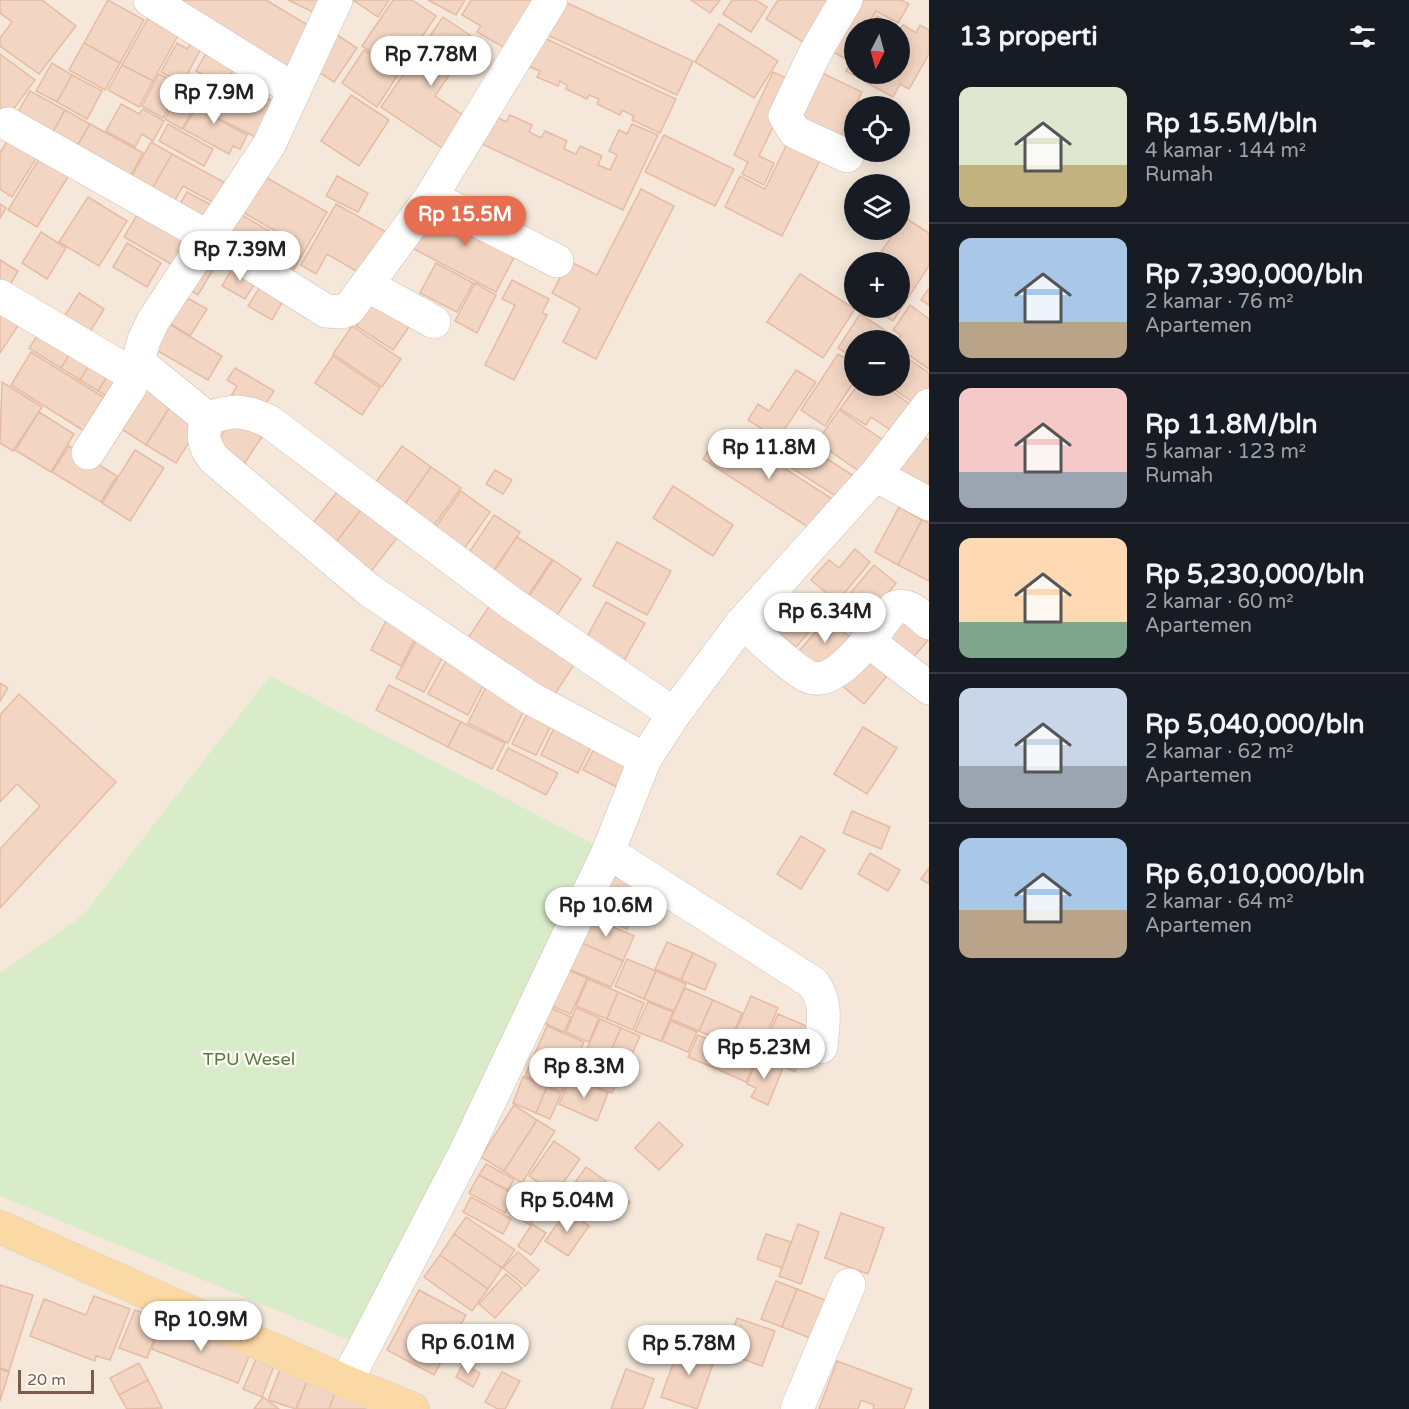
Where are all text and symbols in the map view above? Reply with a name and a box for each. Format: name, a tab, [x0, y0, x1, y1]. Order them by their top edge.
north arrow	[844, 18, 910, 84]
map controls	[844, 18, 910, 396]
icon: filters	[1346, 20, 1379, 53]
text: 13 properti	[959, 21, 1098, 52]
pin: Rp 7.78M	[369, 36, 493, 87]
text: Rp 7.78M	[384, 43, 478, 67]
pin: Rp 7.9M	[159, 74, 269, 125]
text: Rp 7.9M	[174, 81, 254, 105]
button: locate	[844, 96, 910, 162]
text: Rp 15.5M/bln	[1145, 108, 1318, 139]
icon: home	[1007, 111, 1079, 183]
text: 4 kamar · 144 m²	[1145, 139, 1306, 163]
text: Rumah	[1145, 163, 1213, 187]
button: layers	[844, 174, 910, 240]
pin: Rp 15.5M	[403, 196, 527, 247]
text: Rp 15.5M	[418, 203, 512, 227]
pin: Rp 7.39M	[178, 231, 302, 282]
text: Rp 7.39M	[193, 238, 287, 262]
button: +	[844, 252, 910, 318]
text: Rp 7,390,000/bln	[1145, 259, 1363, 290]
icon: home	[1007, 262, 1079, 334]
text: 2 kamar · 76 m²	[1145, 290, 1294, 314]
text: Apartemen	[1145, 314, 1252, 338]
button: −	[844, 330, 910, 396]
text: Rp 11.8M/bln	[1145, 409, 1318, 440]
icon: home	[1007, 412, 1079, 484]
pin: Rp 11.8M	[707, 429, 831, 480]
text: Rp 11.8M	[722, 436, 816, 460]
text: 5 kamar · 123 m²	[1145, 440, 1306, 464]
text: Rumah	[1145, 464, 1213, 488]
text: Rp 5,230,000/bln	[1145, 559, 1364, 590]
icon: home	[1007, 562, 1079, 634]
text: 2 kamar · 60 m²	[1145, 590, 1294, 614]
pin: Rp 6.34M	[763, 593, 887, 644]
text: Rp 6.34M	[778, 600, 872, 624]
text: Apartemen	[1145, 614, 1252, 638]
text: Rp 5,040,000/bln	[1145, 709, 1364, 740]
icon: home	[1007, 712, 1079, 784]
text: 2 kamar · 62 m²	[1145, 740, 1294, 764]
text: Apartemen	[1145, 764, 1252, 788]
text: Rp 6,010,000/bln	[1145, 859, 1365, 890]
icon: home	[1007, 862, 1079, 934]
pin: Rp 10.6M	[544, 887, 668, 938]
text: 2 kamar · 64 m²	[1145, 890, 1294, 914]
text: Rp 10.6M	[559, 894, 653, 918]
text: Apartemen	[1145, 914, 1252, 938]
pin: Rp 5.23M	[702, 1029, 826, 1080]
text: Rp 5.23M	[717, 1036, 811, 1060]
park label: TPU Wesel	[203, 1048, 295, 1070]
pin: Rp 8.3M	[529, 1048, 639, 1099]
text: Rp 8.3M	[543, 1055, 625, 1079]
pin: Rp 5.04M	[505, 1182, 629, 1233]
text: Rp 5.04M	[520, 1189, 614, 1213]
pin: Rp 10.9M	[139, 1301, 263, 1352]
text: Rp 10.9M	[154, 1308, 248, 1332]
pin: Rp 6.01M	[406, 1324, 530, 1375]
pin: Rp 5.78M	[627, 1325, 751, 1376]
text: Rp 6.01M	[421, 1331, 515, 1355]
text: Rp 5.78M	[642, 1332, 736, 1356]
scale bar	[18, 1367, 94, 1394]
text: 20 m	[27, 1370, 66, 1390]

